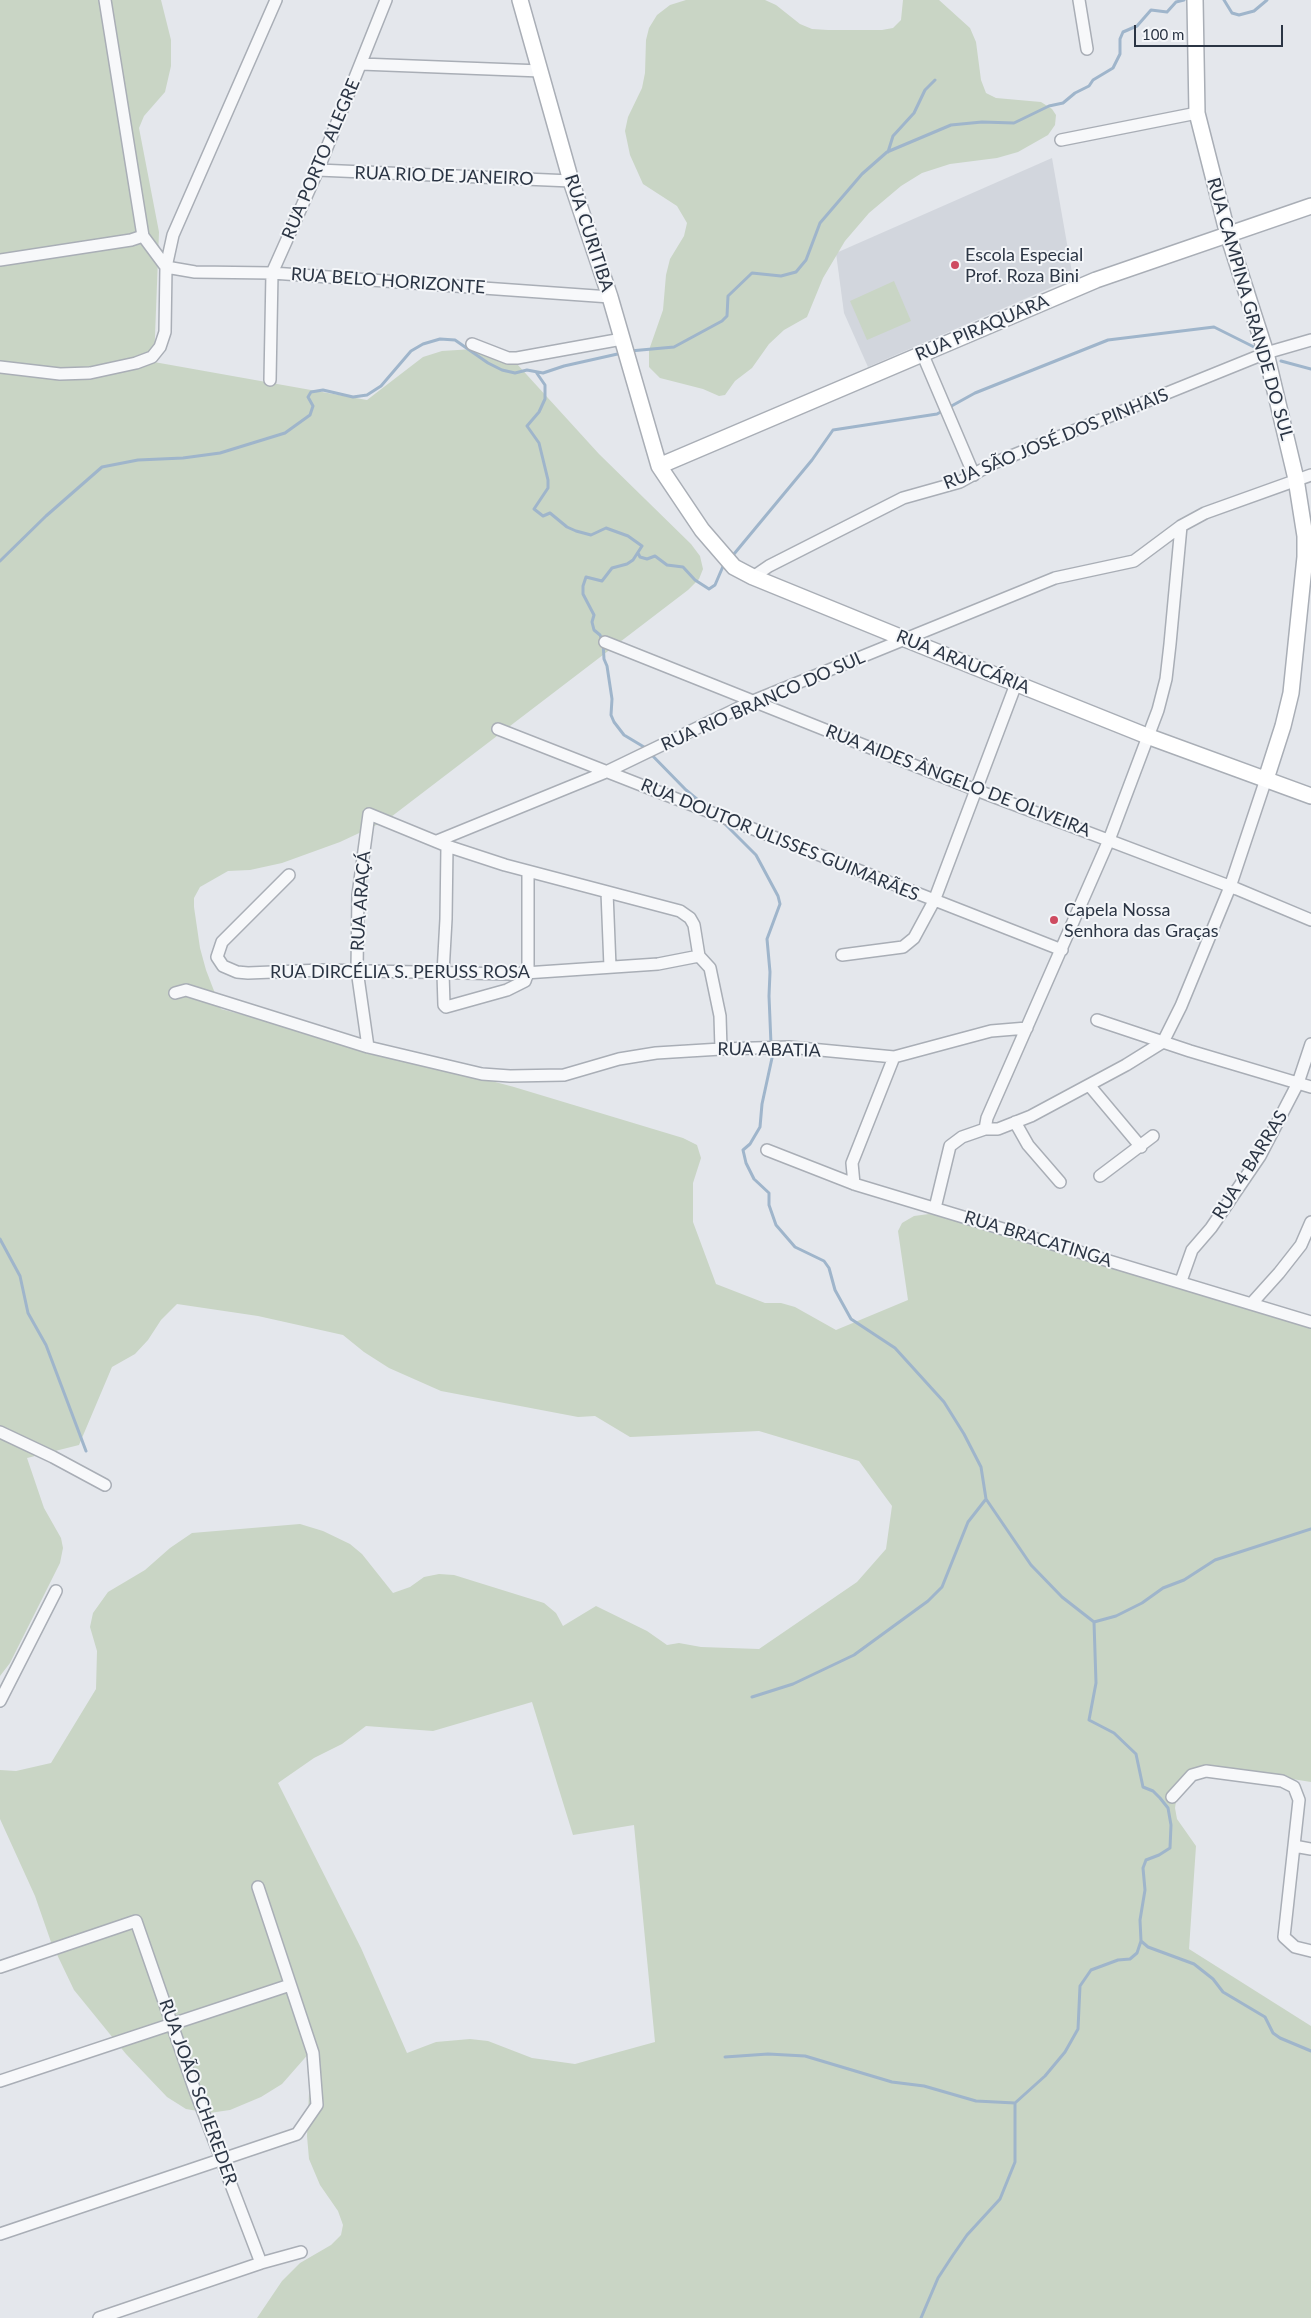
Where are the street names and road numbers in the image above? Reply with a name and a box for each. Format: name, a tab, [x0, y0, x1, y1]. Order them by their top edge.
street label: RUA PORTO ALEGRE	[277, 75, 365, 243]
street label: RUA RIO DE JANEIRO	[354, 162, 534, 190]
street label: RUA CURITIBA	[560, 172, 618, 294]
street label: RUA CAMPINA GRANDE DO SUL	[1202, 175, 1298, 443]
street label: RUA BELO HORIZONTE	[290, 263, 486, 299]
street label: RUA PIRAQUARA	[912, 290, 1052, 366]
street label: RUA SÃO JOSÉ DOS PINHAIS	[940, 384, 1172, 494]
street label: RUA ARAUCÁRIA	[893, 625, 1033, 699]
street label: RUA RIO BRANCO DO SUL	[658, 646, 868, 756]
street label: RUA AIDES ÂNGELO DE OLIVEIRA	[822, 720, 1094, 842]
street label: RUA DOUTOR ULISSES GUIMARÃES	[638, 774, 922, 906]
street label: RUA ARAÇÁ	[347, 850, 375, 952]
street label: RUA DIRCÉLIA S. PERUSS ROSA	[270, 961, 530, 983]
street label: RUA ABATIA	[717, 1038, 821, 1062]
street label: RUA 4 BARRAS	[1208, 1107, 1292, 1223]
street label: RUA BRACATINGA	[962, 1206, 1114, 1272]
street label: RUA JOÃO SCHEREDER	[154, 1996, 242, 2188]

